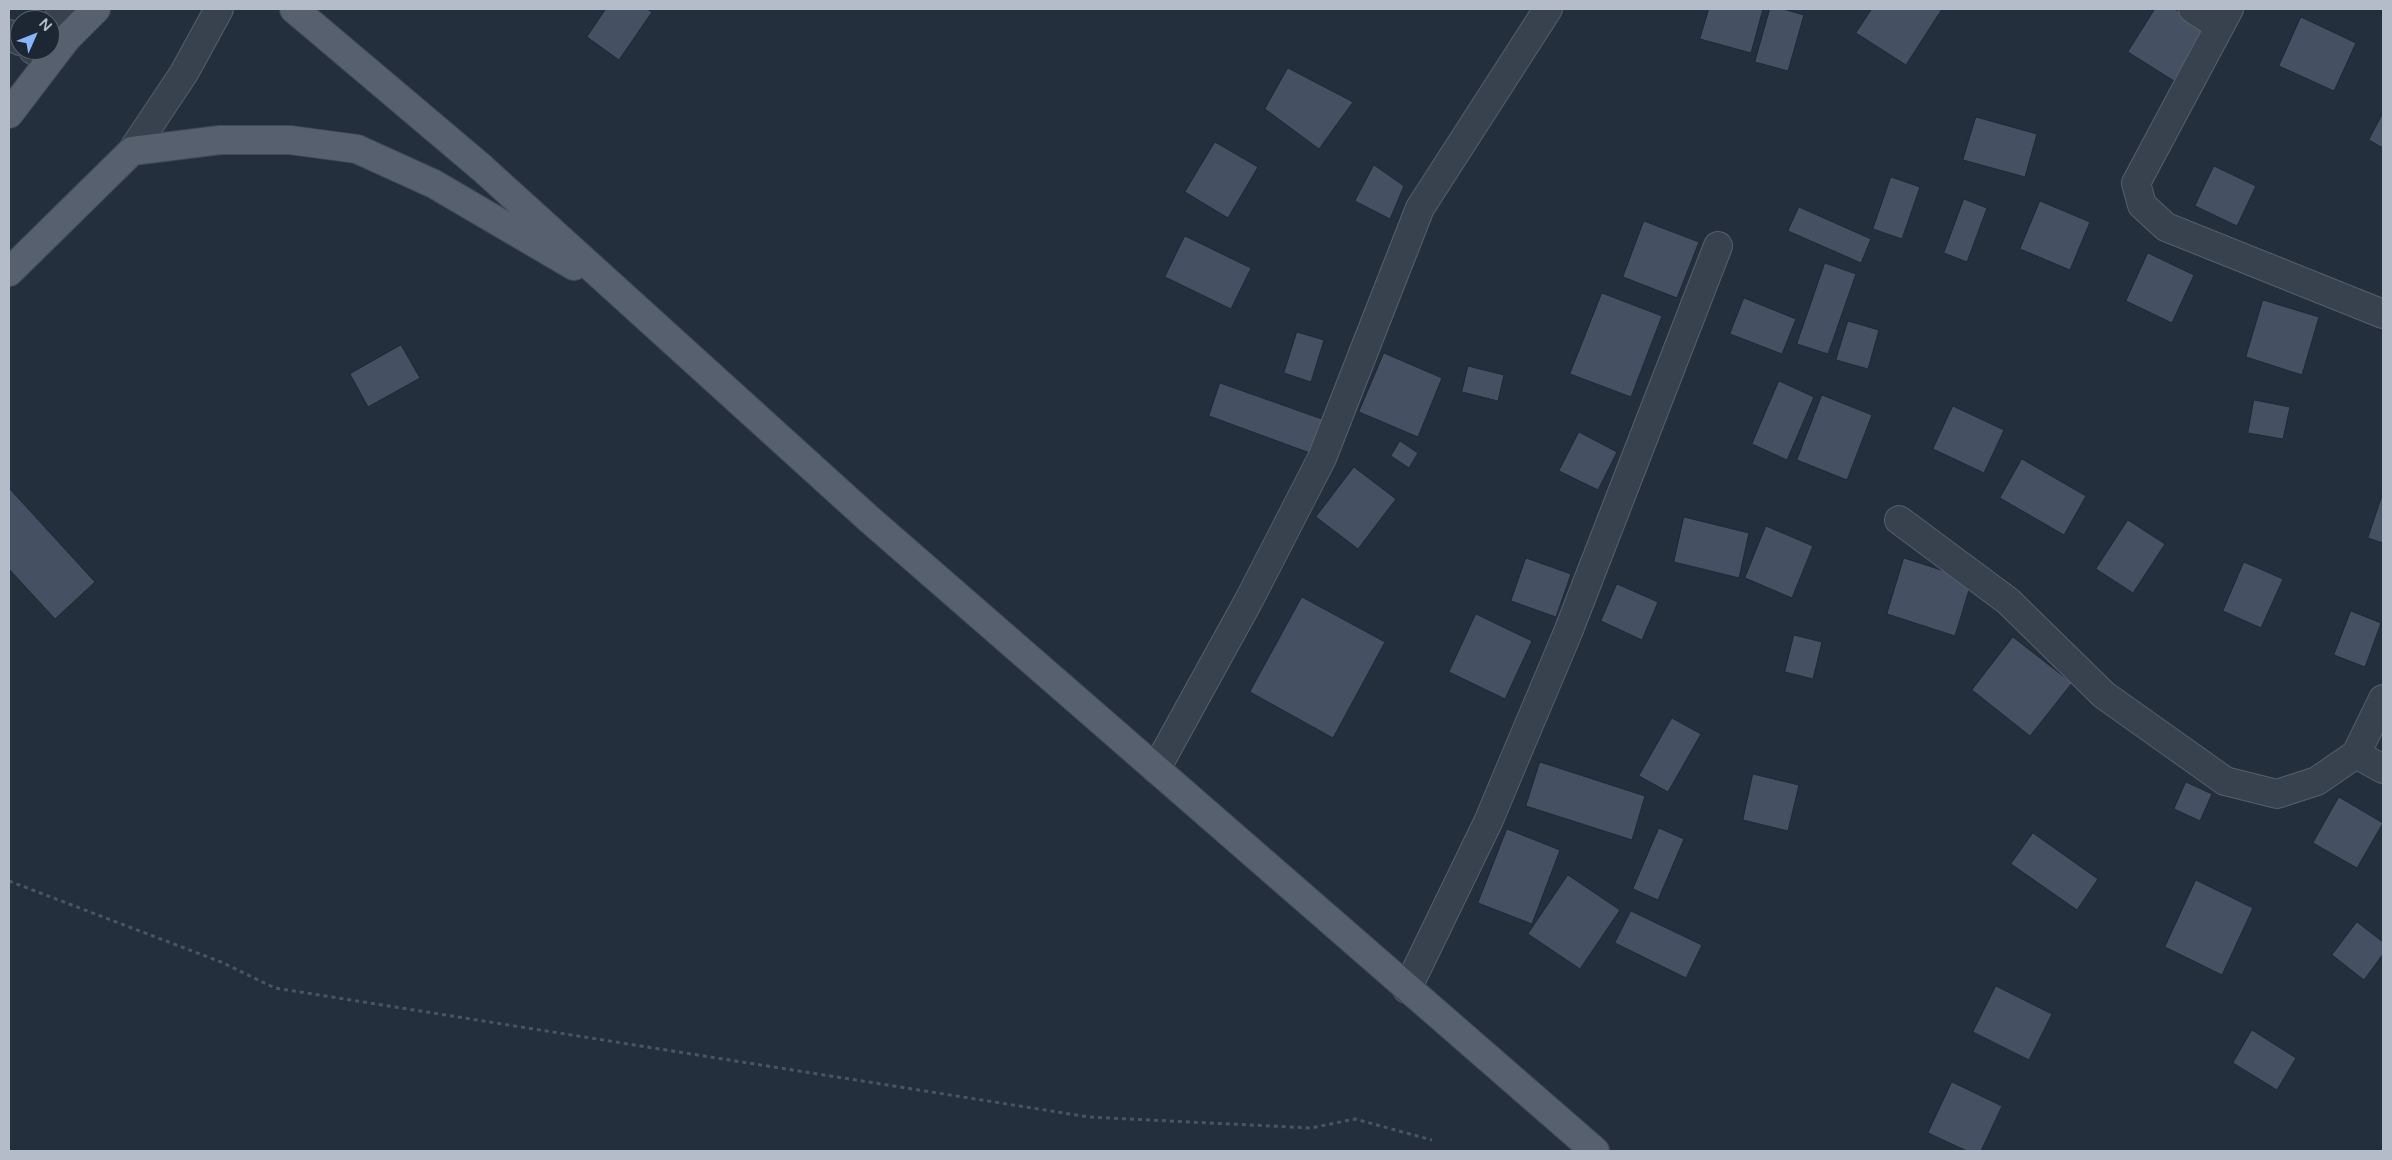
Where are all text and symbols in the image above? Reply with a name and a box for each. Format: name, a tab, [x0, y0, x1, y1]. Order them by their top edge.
north arrow	[10, 10, 60, 60]
text: N	[35, 15, 55, 35]

